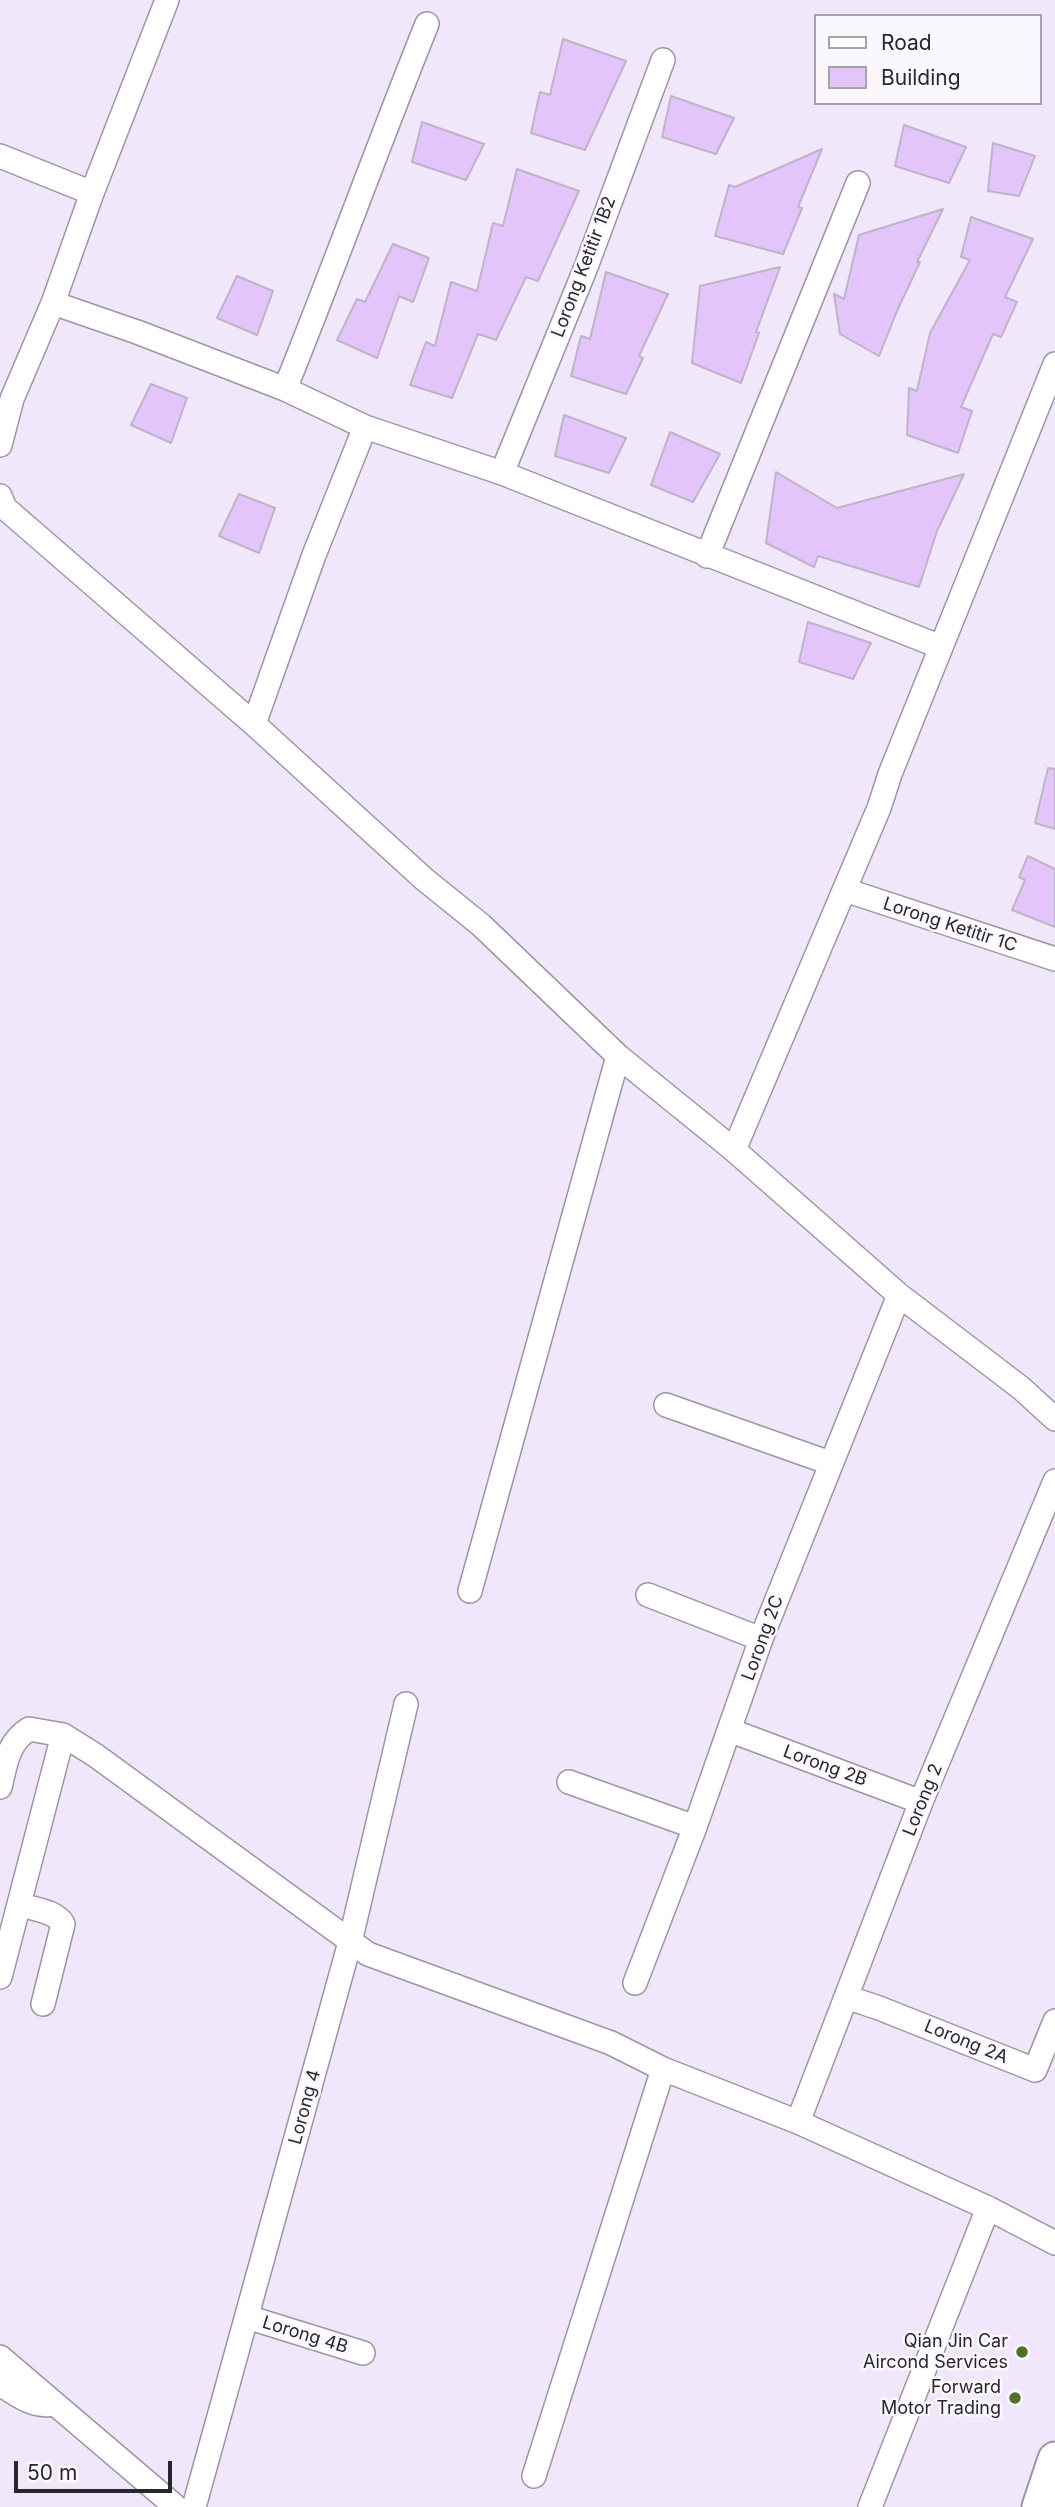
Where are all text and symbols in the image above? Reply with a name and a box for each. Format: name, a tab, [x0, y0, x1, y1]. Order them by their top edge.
legend	[814, 14, 1041, 105]
text: Road	[881, 30, 932, 55]
text: Building	[881, 65, 961, 90]
street label: Lorong Ketitir 1B2	[547, 193, 621, 341]
street label: Lorong Ketitir 1C	[880, 893, 1020, 957]
street label: Lorong 2C	[738, 1592, 788, 1684]
street label: Lorong 2B	[780, 1741, 870, 1791]
street label: Lorong 2	[899, 1761, 947, 1839]
street label: Lorong 2A	[921, 2015, 1011, 2069]
street label: Lorong 4	[285, 2067, 325, 2147]
street label: Lorong 4B	[260, 2312, 350, 2358]
place label: Qian Jin Car Aircond Services	[863, 2331, 1008, 2374]
marker: Qian Jin Car Aircond Services	[1014, 2344, 1030, 2360]
place label: Forward Motor Trading	[881, 2377, 1001, 2420]
marker: Forward Motor Trading	[1007, 2390, 1023, 2406]
scale bar	[18, 2448, 175, 2492]
text: 50 m	[27, 2460, 77, 2485]

